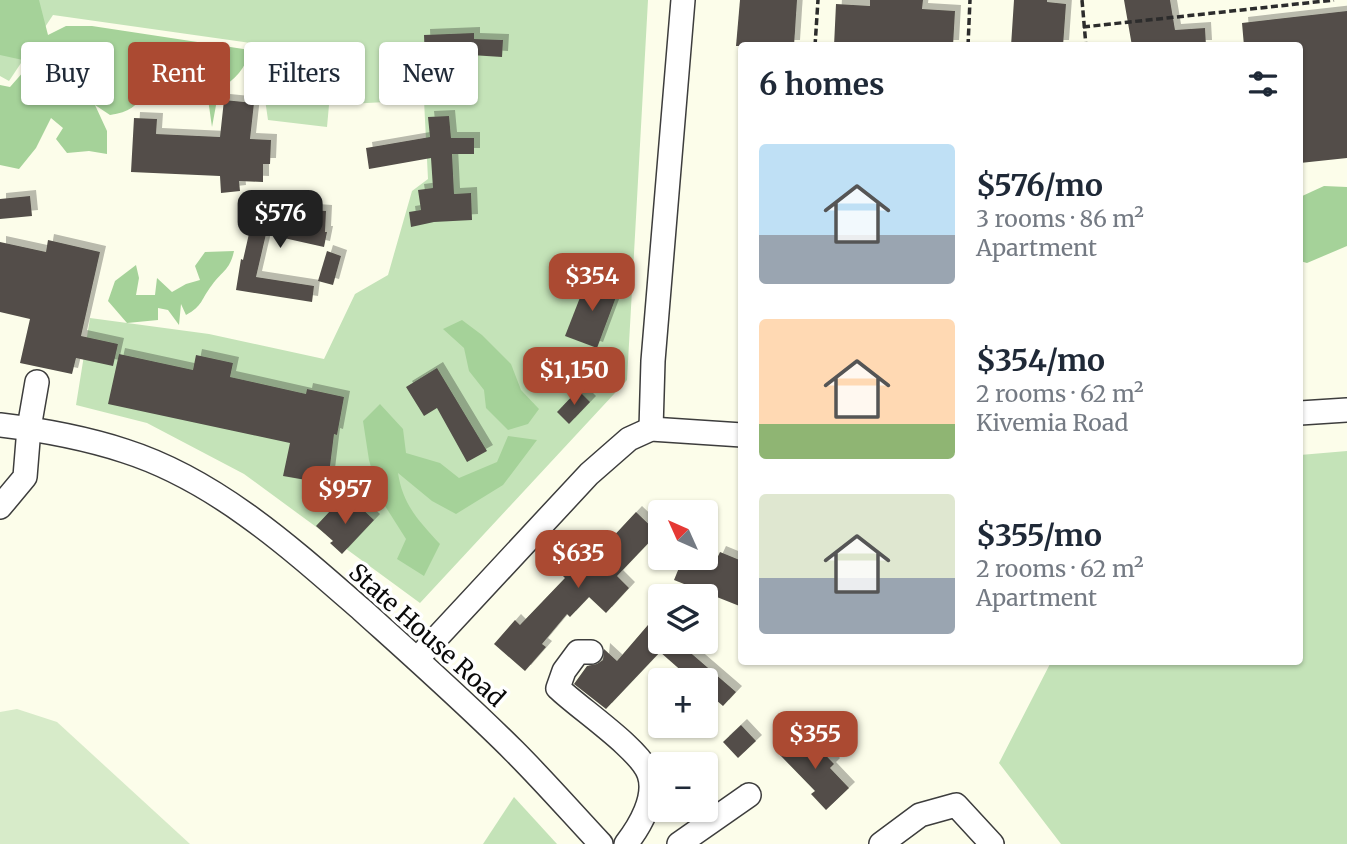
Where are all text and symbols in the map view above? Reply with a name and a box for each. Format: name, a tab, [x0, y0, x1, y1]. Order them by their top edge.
chip: Buy	[21, 42, 114, 105]
chip: Rent	[128, 42, 230, 105]
chip: Filters	[244, 42, 365, 105]
chip: New	[379, 42, 478, 105]
text: 6 homes	[759, 65, 884, 103]
icon: filters	[1244, 65, 1282, 103]
text: $576/mo	[976, 166, 1103, 204]
icon: home	[815, 172, 899, 256]
pin: $576	[239, 190, 321, 250]
text: $576	[254, 198, 306, 227]
text: 3 rooms · 86 m²	[976, 204, 1144, 233]
text: Apartment	[976, 233, 1097, 262]
pin: $354	[551, 254, 633, 313]
text: $354	[565, 261, 619, 290]
text: $354/mo	[976, 341, 1105, 379]
icon: home	[815, 347, 899, 431]
pin: $1,150	[517, 348, 631, 407]
text: $1,150	[539, 355, 609, 384]
text: 2 rooms · 62 m²	[976, 379, 1144, 408]
text: Kivemia Road	[976, 408, 1128, 437]
pin: $957	[304, 466, 386, 526]
text: $957	[318, 474, 372, 503]
north arrow	[648, 500, 718, 570]
map controls	[648, 500, 718, 822]
text: $355/mo	[976, 516, 1102, 554]
icon: home	[815, 522, 899, 606]
pin: $635	[537, 530, 619, 590]
text: $635	[551, 538, 605, 567]
text: 2 rooms · 62 m²	[976, 554, 1144, 583]
street label: State House Road	[342, 557, 512, 713]
text: Apartment	[976, 583, 1097, 612]
button: layers	[648, 584, 718, 654]
button: +	[648, 668, 718, 738]
pin: $355	[774, 712, 856, 771]
text: $355	[789, 719, 841, 748]
button: −	[648, 752, 718, 822]

